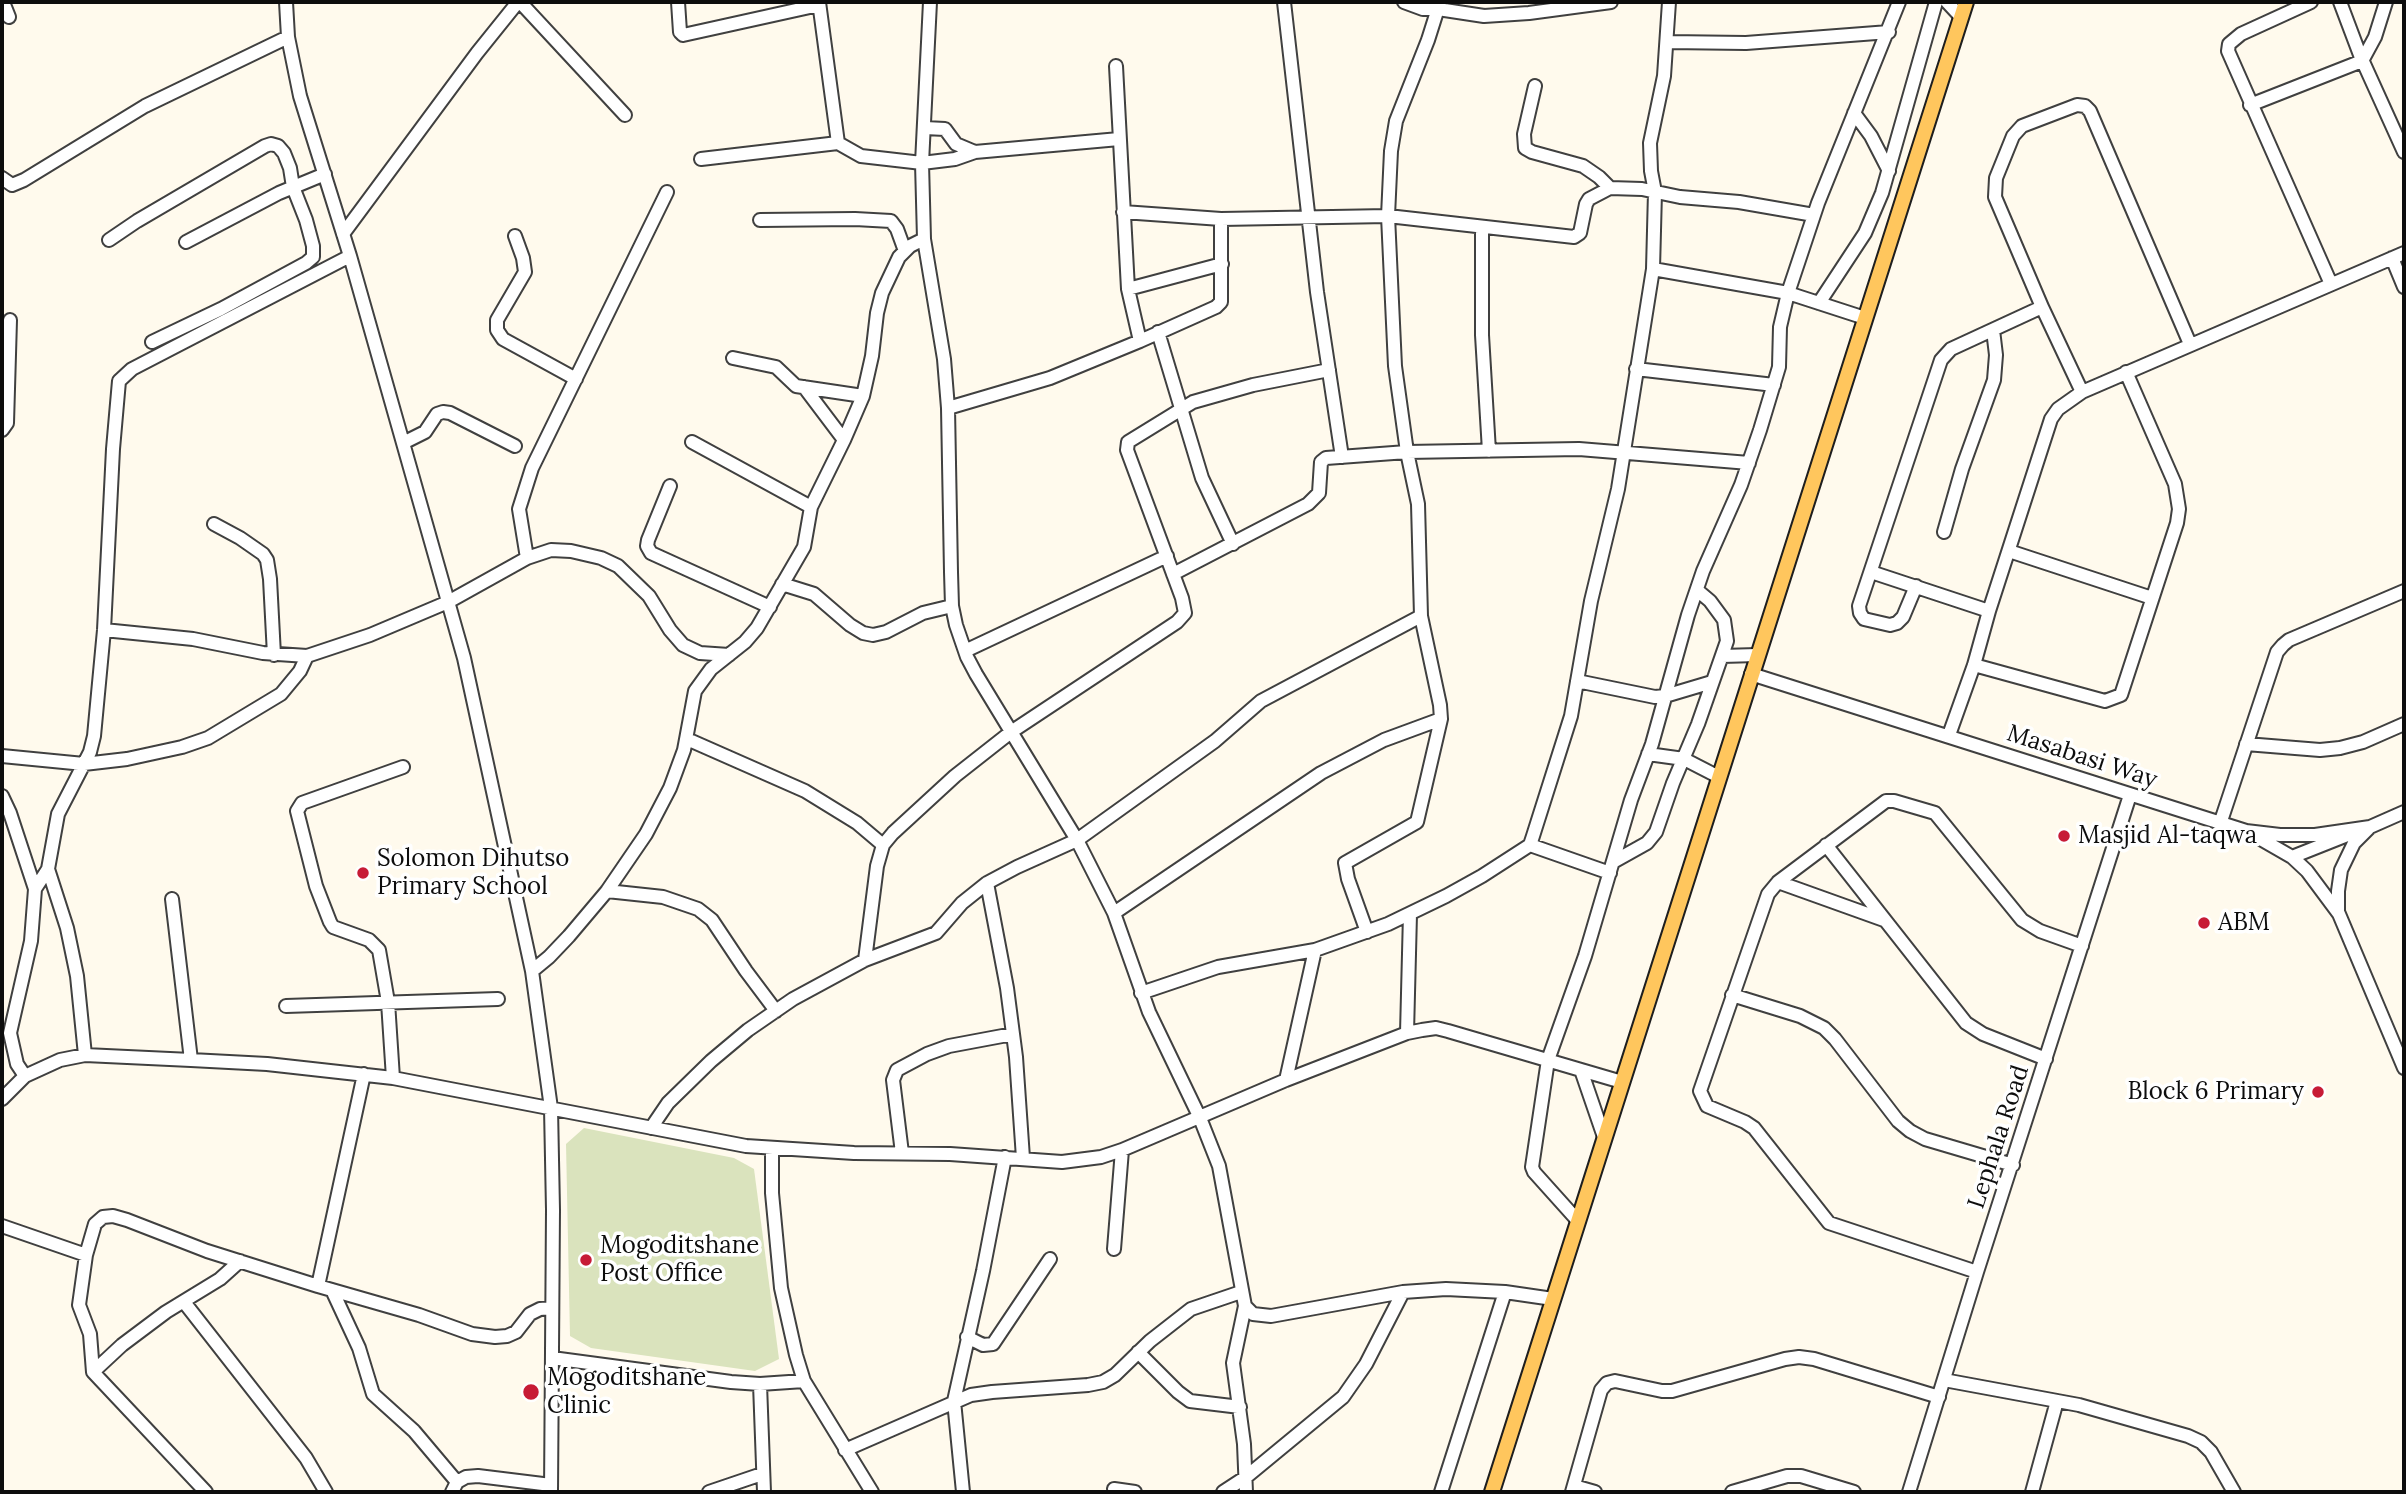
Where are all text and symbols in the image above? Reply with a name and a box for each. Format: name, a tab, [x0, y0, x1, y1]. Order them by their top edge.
street label: Masabasi Way	[2003, 719, 2161, 795]
place label: Masjid Al-taqwa	[2078, 822, 2257, 850]
marker: Masjid Al-taqwa	[2056, 828, 2072, 844]
place label: Solomon Dihutso Primary School	[377, 845, 569, 901]
marker: Solomon Dihutso Primary School	[355, 865, 371, 881]
place label: ABM	[2218, 909, 2270, 937]
marker: ABM	[2196, 915, 2212, 931]
street label: Lephala Road	[1962, 1062, 2036, 1212]
place label: Block 6 Primary	[2128, 1078, 2304, 1106]
marker: Block 6 Primary	[2310, 1084, 2326, 1100]
place label: Mogoditshane Post Office	[600, 1232, 759, 1288]
marker: Mogoditshane Post Office	[578, 1252, 594, 1268]
place label: Mogoditshane Clinic	[547, 1364, 706, 1420]
marker: Mogoditshane Clinic	[521, 1382, 541, 1402]

